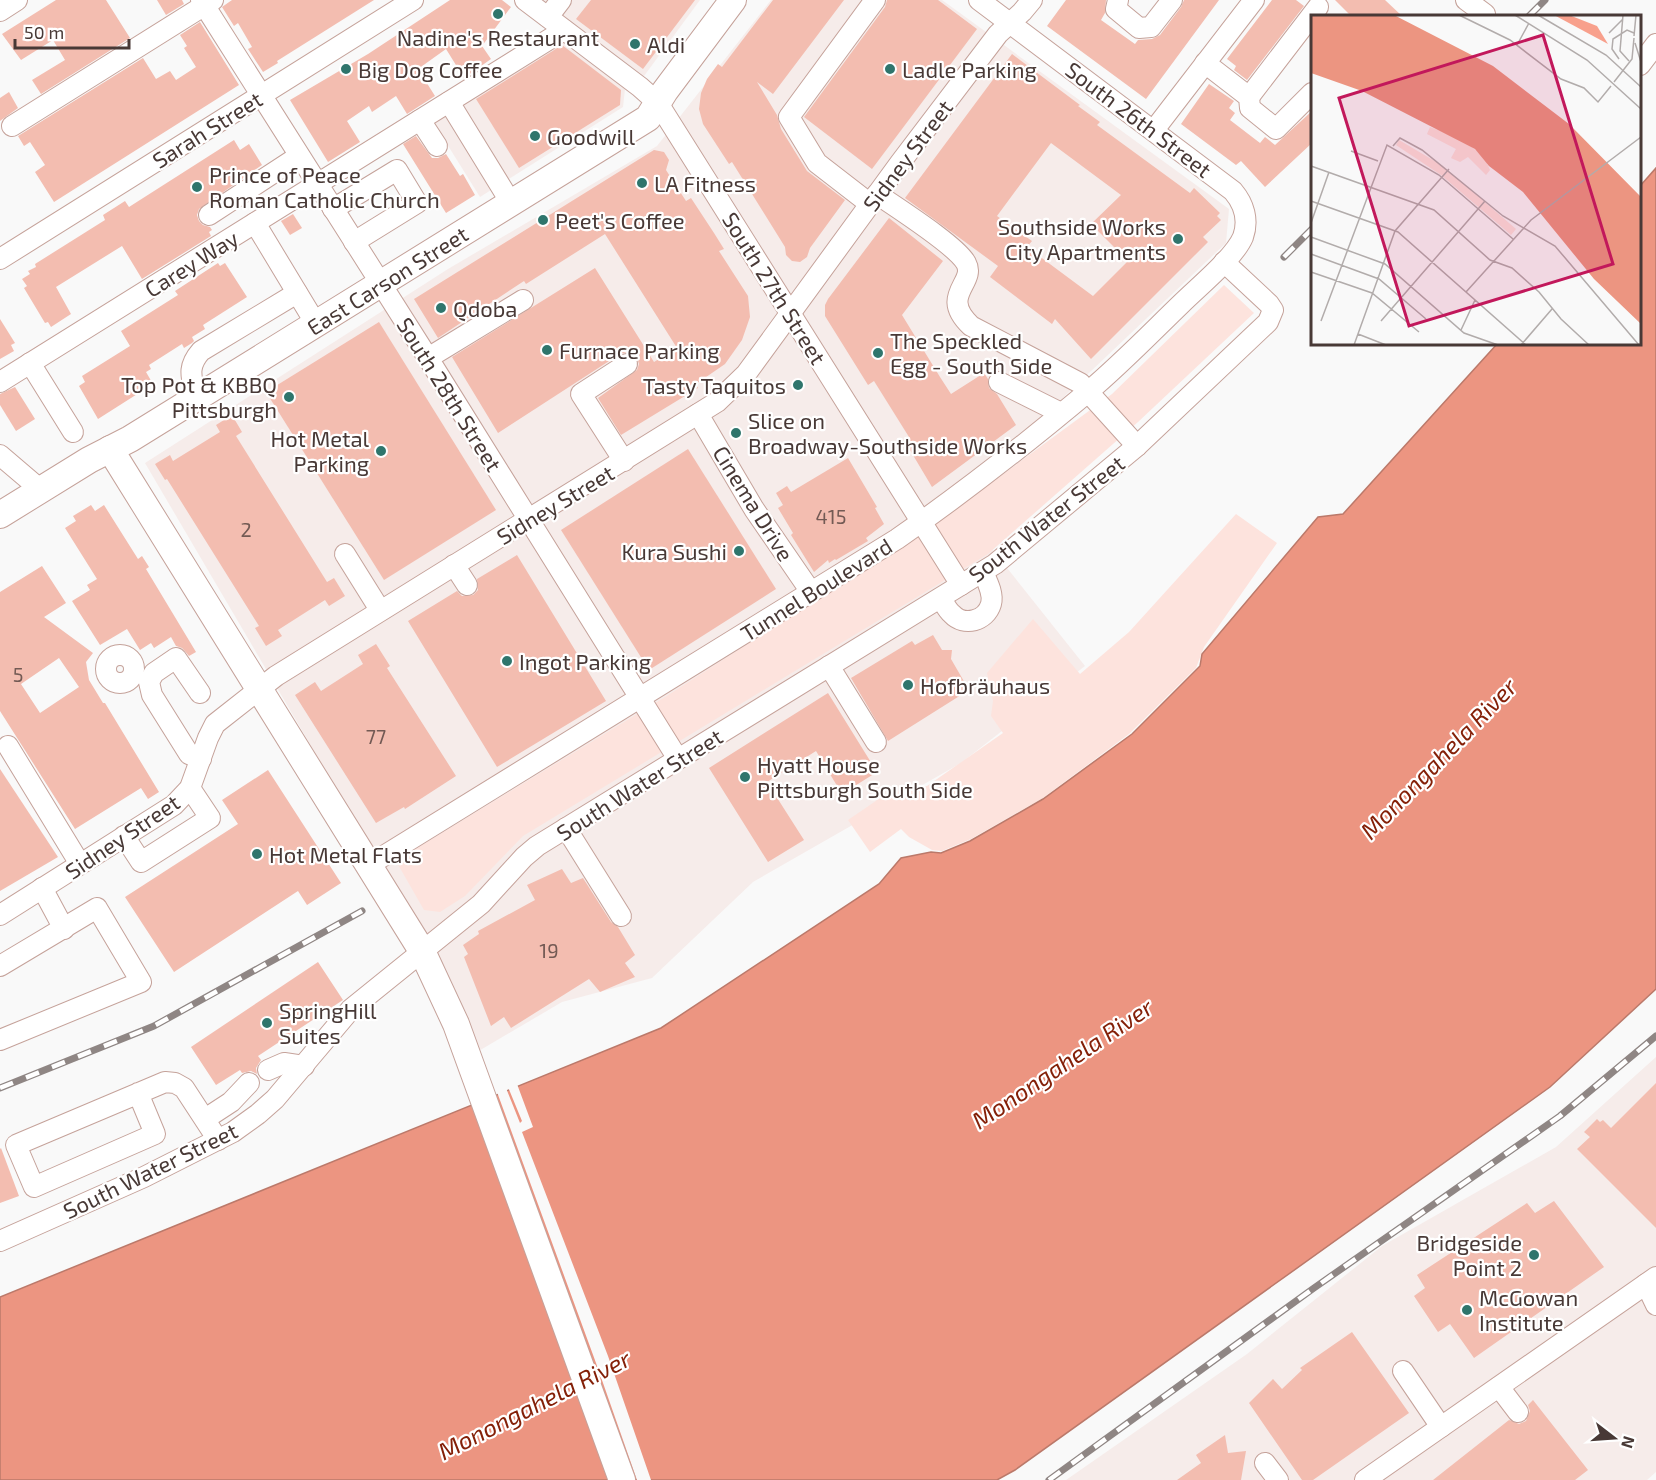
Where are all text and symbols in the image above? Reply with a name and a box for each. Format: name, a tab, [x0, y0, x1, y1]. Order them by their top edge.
marker: Nadine's Restaurant	[491, 7, 505, 21]
scale bar	[15, 12, 129, 50]
inset map	[1311, 15, 1641, 345]
text: 50 m	[24, 21, 64, 43]
place label: Nadine's Restaurant	[397, 24, 599, 50]
place label: Aldi	[647, 31, 685, 57]
marker: Aldi	[628, 37, 642, 51]
place label: Big Dog Coffee	[358, 56, 503, 82]
place label: Ladle Parking	[902, 56, 1037, 82]
street label: South 26th Street	[1061, 56, 1217, 182]
marker: Big Dog Coffee	[339, 62, 353, 76]
marker: Ladle Parking	[883, 62, 897, 76]
street label: Sarah Street	[147, 85, 267, 173]
street label: Sidney Street	[857, 94, 957, 216]
place label: Goodwill	[547, 123, 636, 149]
marker: Goodwill	[528, 129, 542, 143]
place label: Prince of Peace Roman Catholic Church	[209, 161, 440, 212]
place label: LA Fitness	[654, 170, 756, 196]
marker: LA Fitness	[635, 176, 649, 190]
marker: Prince of Peace Roman Catholic Church	[190, 180, 204, 194]
place label: Peet's Coffee	[555, 207, 685, 233]
street label: South 27th Street	[718, 207, 832, 369]
marker: Peet's Coffee	[536, 213, 550, 227]
place label: Southside Works City Apartments	[998, 213, 1166, 264]
street label: East Carson Street	[302, 220, 472, 340]
street label: Carey Way	[140, 224, 243, 302]
marker: Southside Works City Apartments	[1171, 232, 1185, 246]
place label: Qdoba	[453, 295, 517, 322]
marker: Qdoba	[434, 301, 448, 315]
street label: South 28th Street	[392, 312, 508, 476]
place label: The Speckled Egg - South Side	[890, 327, 1052, 378]
place label: Furnace Parking	[559, 337, 720, 363]
marker: Furnace Parking	[540, 343, 554, 357]
marker: The Speckled Egg - South Side	[871, 346, 885, 360]
place label: Top Pot & KBBQ Pittsburgh	[121, 371, 277, 422]
place label: Tasty Taquitos	[643, 372, 786, 398]
marker: Tasty Taquitos	[791, 378, 805, 392]
marker: Top Pot & KBBQ Pittsburgh	[282, 390, 296, 404]
place label: Slice on Broadway-Southside Works	[748, 407, 1027, 458]
place label: Hot Metal Parking	[270, 425, 369, 476]
marker: Slice on Broadway-Southside Works	[729, 426, 743, 440]
street label: Cinema Drive	[708, 441, 800, 565]
marker: Hot Metal Parking	[374, 444, 388, 458]
street label: South Water Street	[963, 449, 1129, 587]
street label: Sidney Street	[492, 459, 618, 549]
house number: 415	[816, 504, 846, 528]
house number: 2	[240, 517, 252, 541]
street label: Tunnel Boulevard	[736, 532, 896, 646]
place label: Kura Sushi	[621, 538, 727, 564]
marker: Kura Sushi	[732, 544, 746, 558]
place label: Ingot Parking	[519, 648, 651, 674]
marker: Ingot Parking	[500, 654, 514, 668]
house number: 5	[13, 662, 23, 686]
water label: Monongahela River	[1354, 671, 1522, 844]
place label: Hofbräuhaus	[920, 672, 1050, 698]
marker: Hofbräuhaus	[901, 678, 915, 692]
street label: South Water Street	[551, 723, 727, 845]
house number: 77	[366, 724, 386, 748]
place label: Hyatt House Pittsburgh South Side	[757, 751, 973, 802]
marker: Hyatt House Pittsburgh South Side	[738, 770, 752, 784]
street label: Sidney Street	[60, 788, 184, 884]
place label: Hot Metal Flats	[269, 841, 422, 867]
marker: Hot Metal Flats	[250, 847, 264, 861]
house number: 19	[539, 938, 559, 962]
water label: Monongahela River	[966, 991, 1158, 1134]
place label: SpringHill Suites	[279, 997, 377, 1048]
marker: SpringHill Suites	[260, 1016, 274, 1030]
street label: South Water Street	[59, 1117, 241, 1223]
place label: Bridgeside Point 2	[1416, 1229, 1522, 1280]
marker: Bridgeside Point 2	[1527, 1248, 1541, 1262]
place label: McGowan Institute	[1479, 1284, 1578, 1335]
marker: McGowan Institute	[1460, 1303, 1474, 1317]
water label: Monongahela River	[433, 1343, 636, 1465]
north arrow	[1584, 1408, 1644, 1468]
text: N	[1618, 1434, 1640, 1451]

